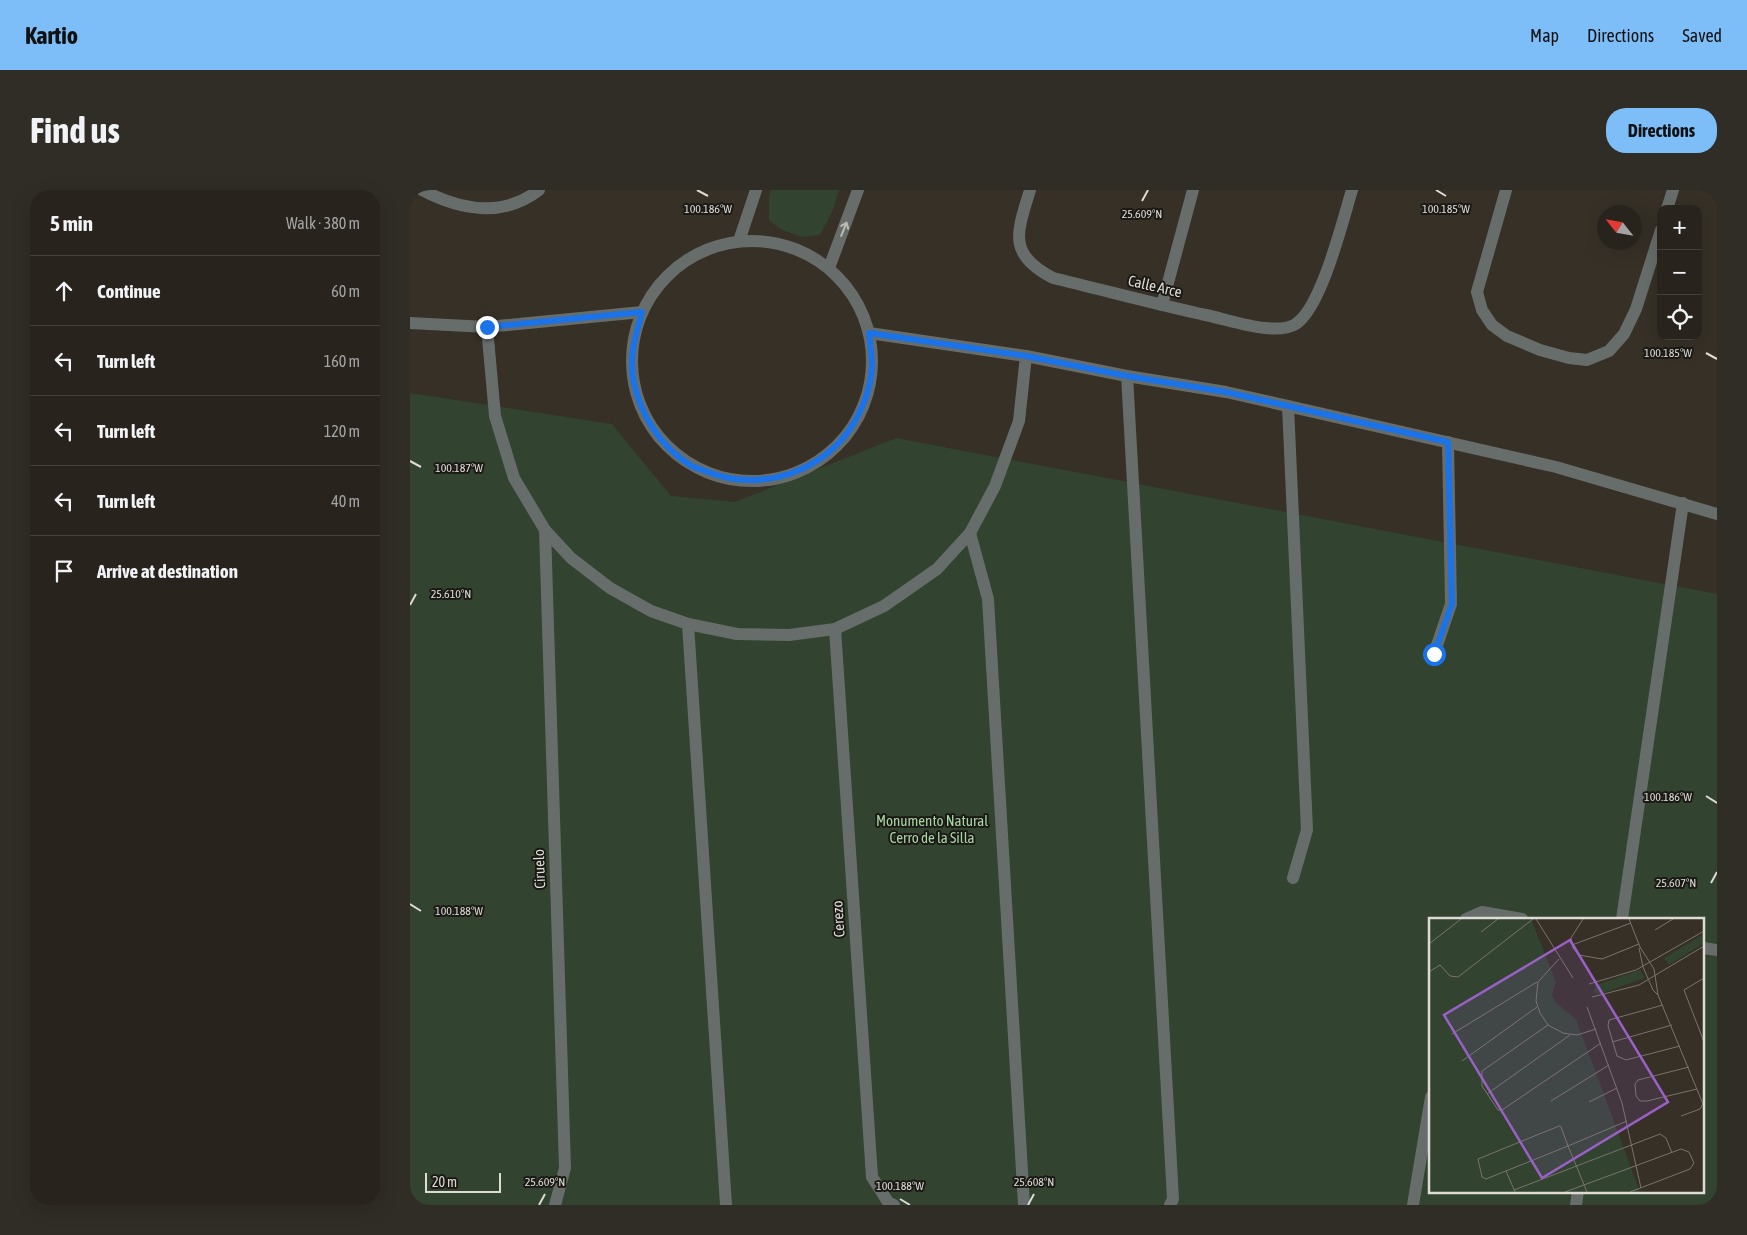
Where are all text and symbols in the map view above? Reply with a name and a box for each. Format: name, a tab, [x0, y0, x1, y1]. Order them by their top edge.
text: Kartio	[25, 22, 78, 49]
text: Map	[1530, 25, 1559, 46]
text: Directions	[1587, 25, 1654, 46]
text: Saved	[1682, 25, 1722, 46]
button: Directions	[1606, 108, 1717, 153]
text: Find us	[30, 110, 120, 150]
text: 100.186°W	[684, 202, 732, 216]
text: 100.185°W	[1422, 202, 1470, 216]
north arrow	[1597, 205, 1642, 250]
map controls	[1657, 205, 1702, 340]
button: +	[1657, 205, 1702, 250]
text: 25.609°N	[1122, 207, 1162, 221]
text: 5 min	[50, 211, 93, 235]
text: Walk · 380 m	[286, 214, 360, 232]
one-way arrow	[840, 222, 849, 237]
button: −	[1657, 250, 1702, 295]
street label: Calle Arce	[1127, 272, 1184, 300]
icon: ahead	[50, 277, 78, 305]
text: Continue	[97, 280, 161, 302]
text: 60 m	[331, 282, 360, 300]
button: locate	[1657, 295, 1702, 340]
route end	[476, 316, 499, 339]
text: 100.185°W	[1644, 346, 1692, 360]
icon: left	[50, 347, 78, 375]
text: Turn left	[97, 350, 155, 372]
text: 160 m	[324, 352, 360, 370]
icon: left	[50, 417, 78, 445]
text: Turn left	[97, 420, 155, 442]
text: 120 m	[324, 422, 360, 440]
text: 100.187°W	[435, 461, 483, 475]
icon: left	[50, 487, 78, 515]
text: Turn left	[97, 490, 155, 512]
text: 40 m	[331, 492, 360, 510]
icon: arrive	[50, 557, 78, 585]
text: Arrive at destination	[97, 560, 238, 582]
text: 25.610°N	[431, 587, 471, 601]
route start	[1423, 643, 1446, 666]
text: 100.186°W	[1644, 790, 1692, 804]
park label: Monumento Natural Cerro de la Silla	[876, 812, 988, 846]
street label: Ciruelo	[530, 849, 548, 889]
text: 25.607°N	[1656, 876, 1696, 890]
street label: Cerezo	[828, 900, 848, 938]
text: 100.188°W	[435, 904, 483, 918]
inset map	[1429, 918, 1704, 1192]
scale bar	[425, 1170, 501, 1193]
text: 20 m	[432, 1174, 457, 1190]
text: 25.609°N	[525, 1175, 565, 1189]
text: 25.608°N	[1014, 1175, 1054, 1189]
text: 100.188°W	[876, 1179, 924, 1193]

